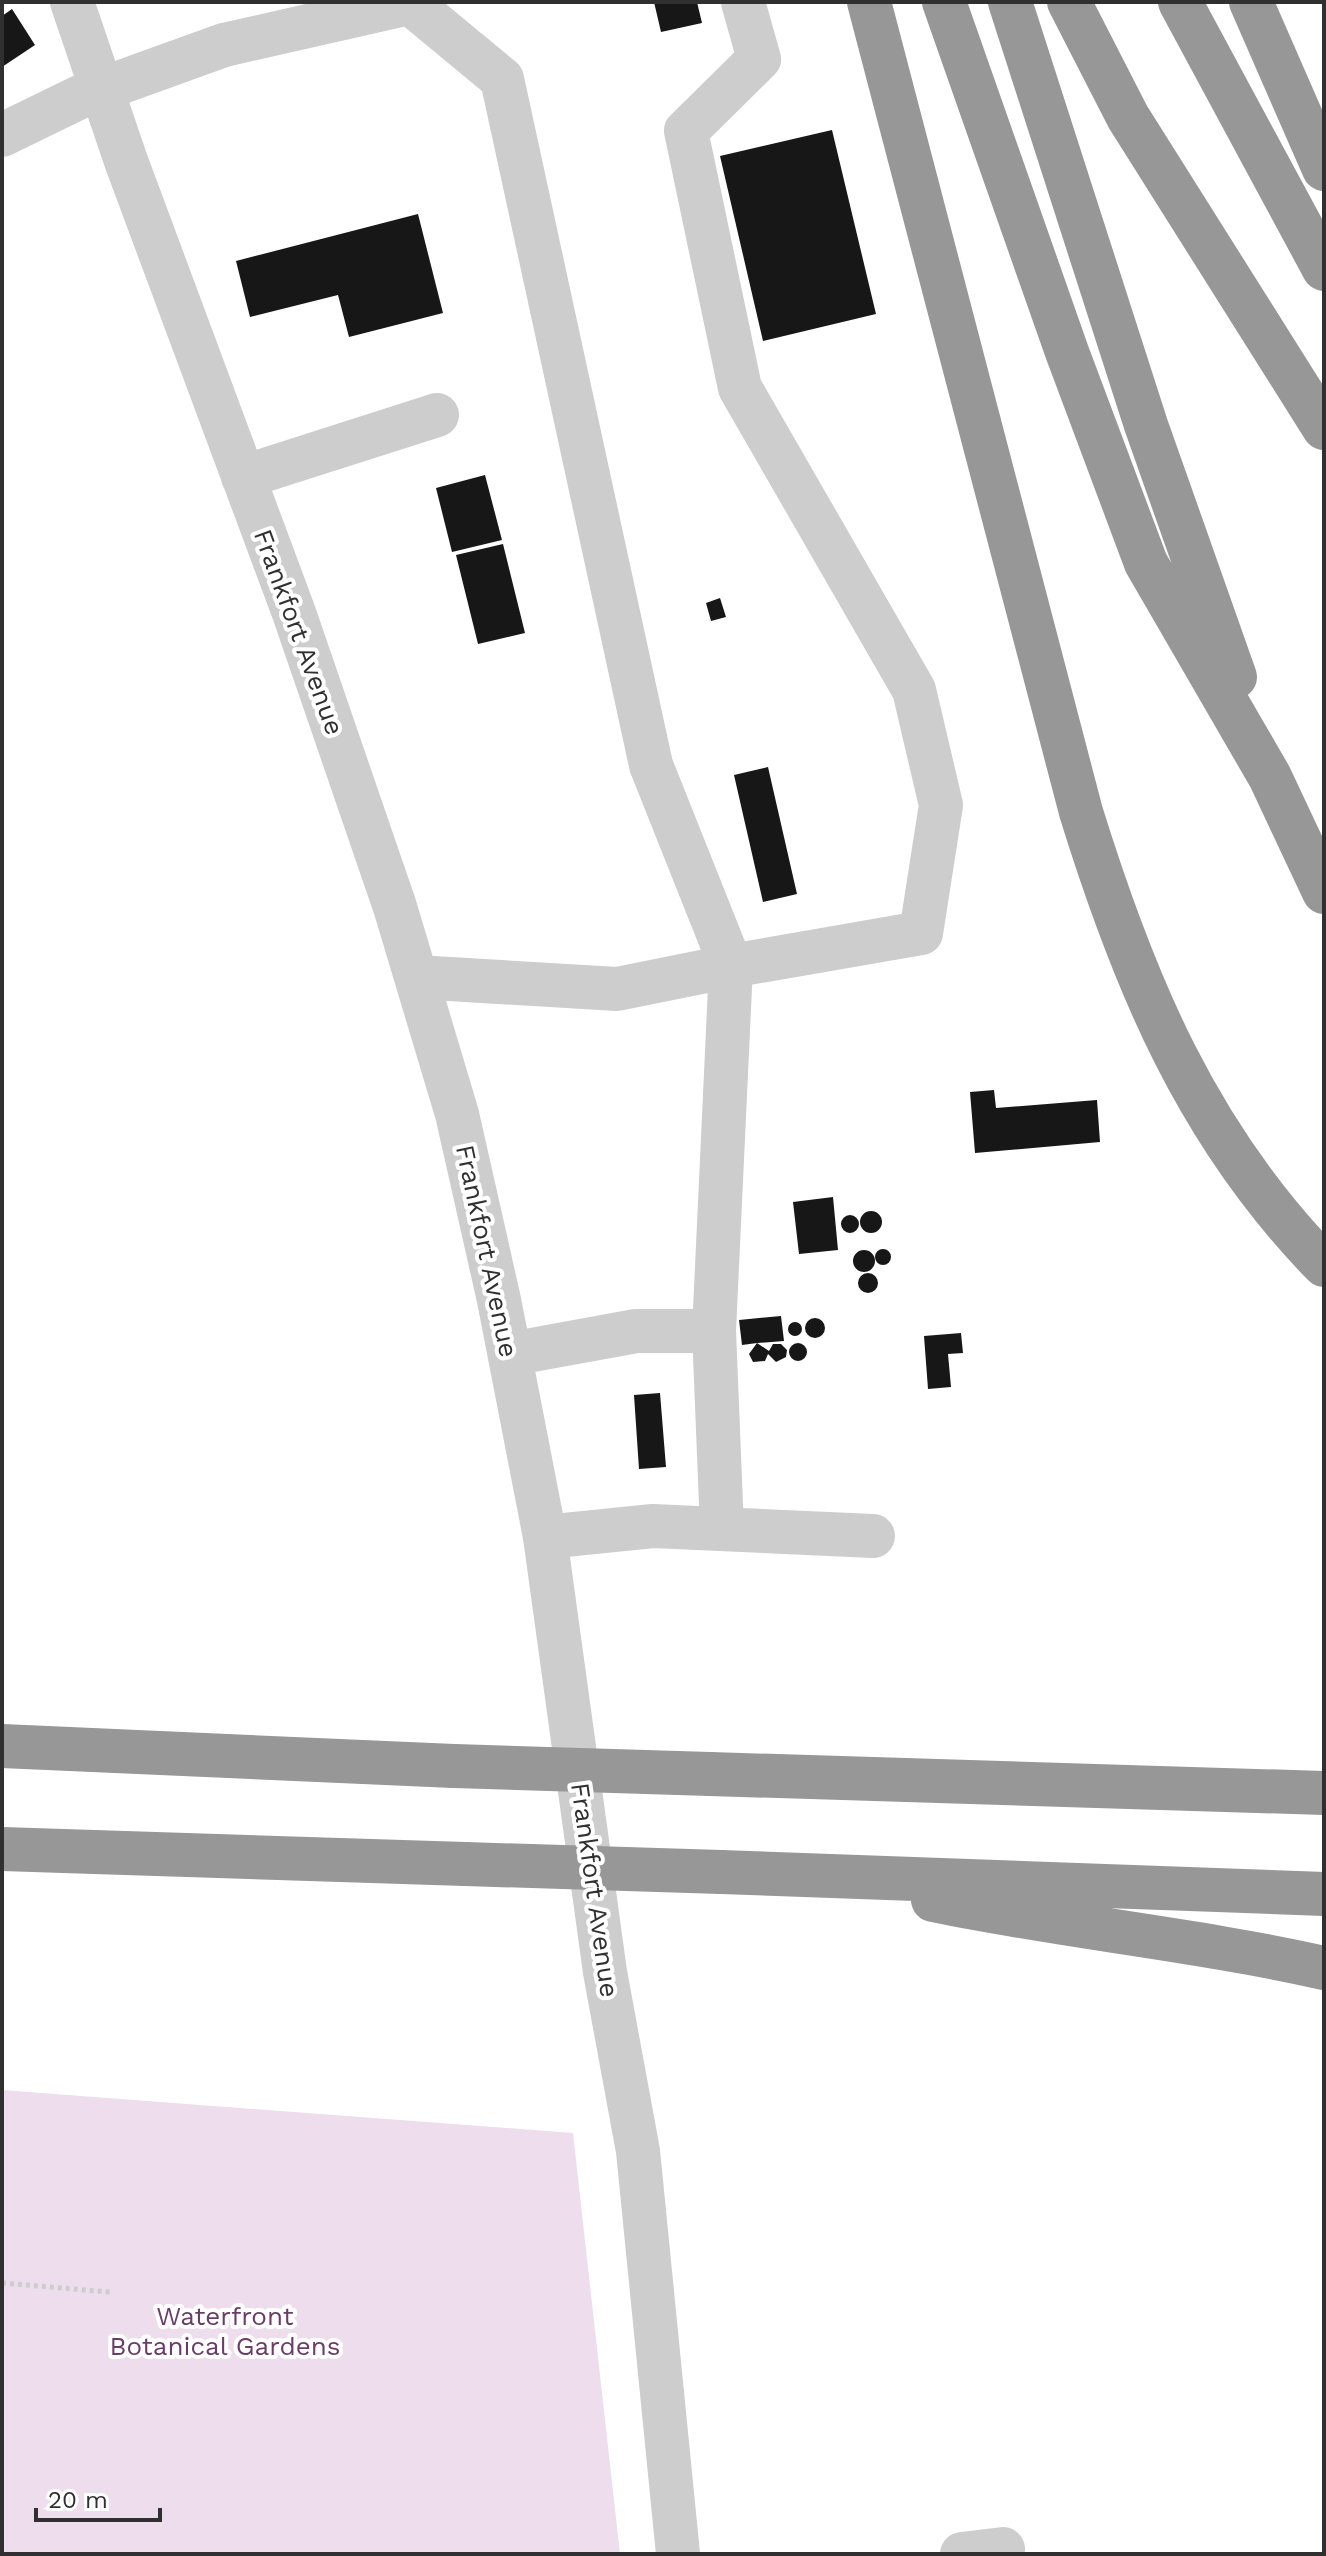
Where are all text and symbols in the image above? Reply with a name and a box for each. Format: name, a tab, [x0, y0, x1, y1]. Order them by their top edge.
street label: Frankfort Avenue	[248, 525, 350, 739]
street label: Frankfort Avenue	[450, 1142, 524, 1360]
street label: Frankfort Avenue	[565, 1781, 625, 1999]
park label: Waterfront Botanical Gardens	[110, 2301, 340, 2361]
scale bar	[36, 2472, 160, 2522]
text: 20 m	[48, 2486, 108, 2514]

